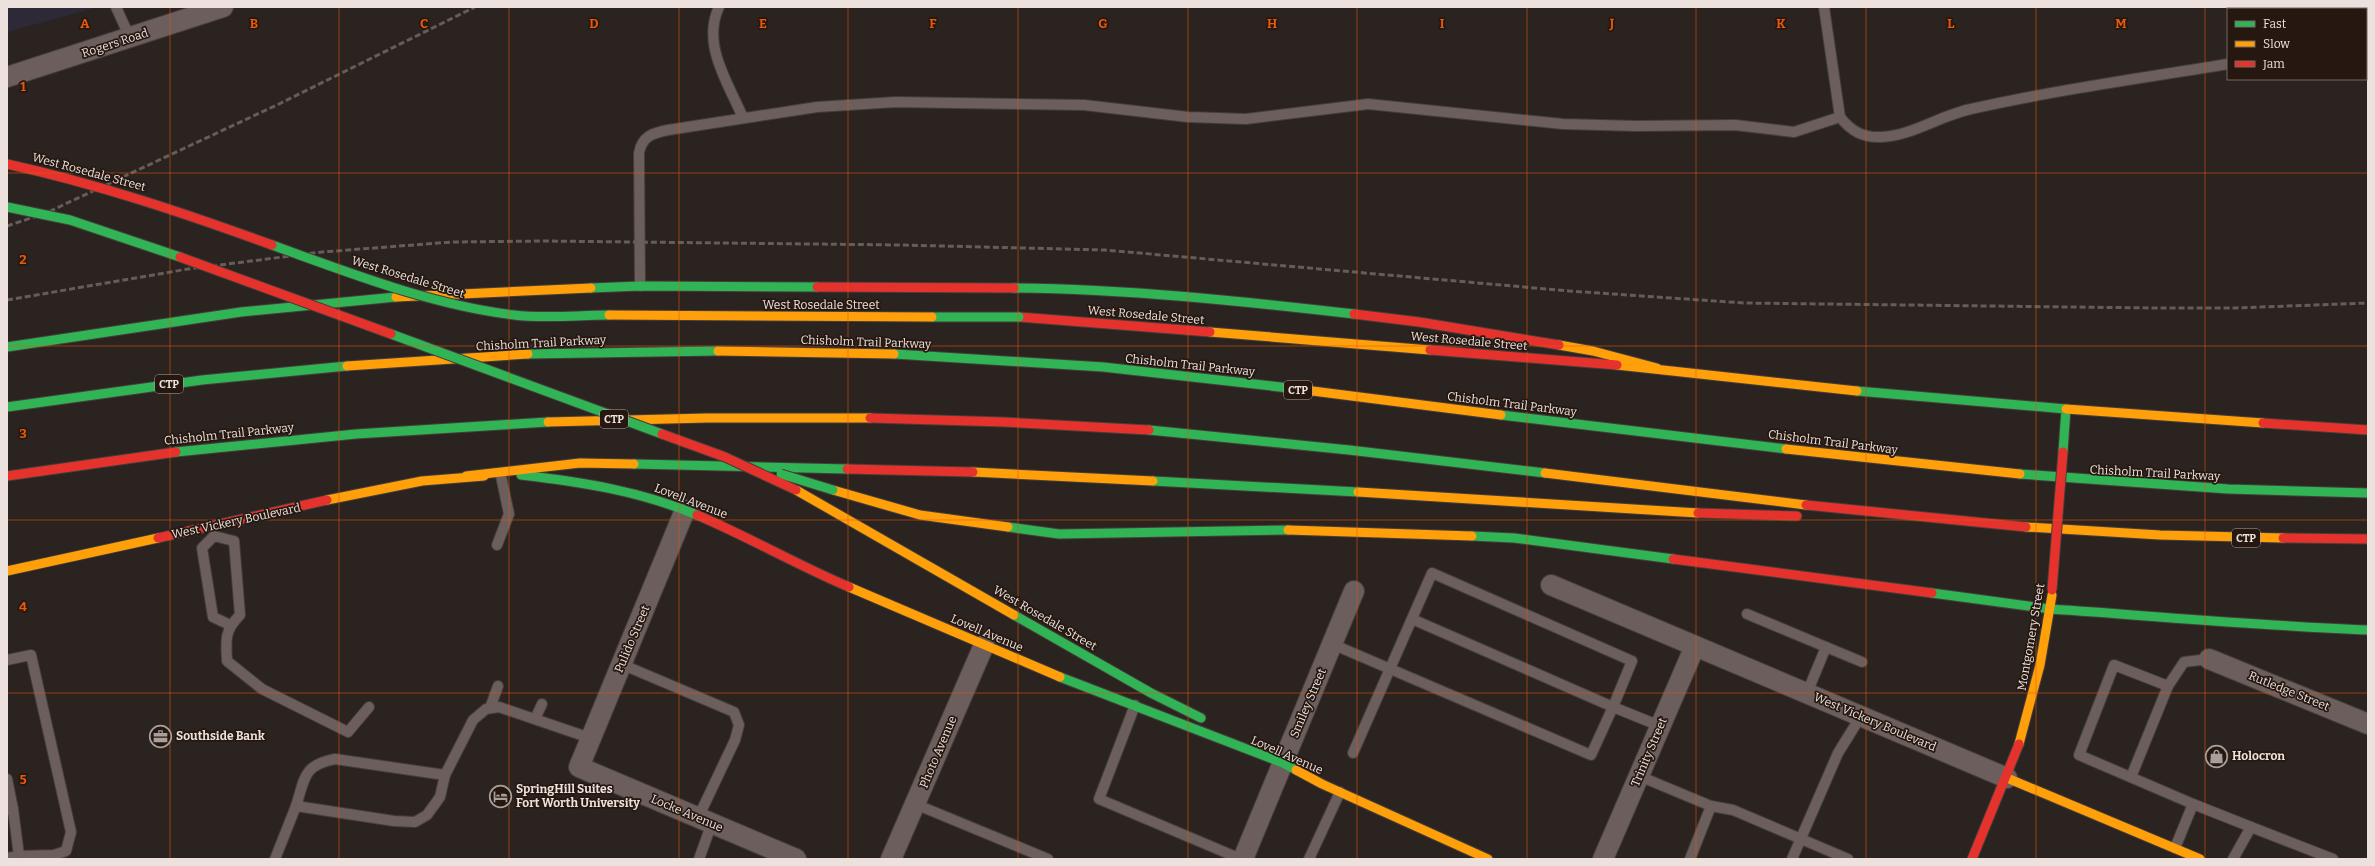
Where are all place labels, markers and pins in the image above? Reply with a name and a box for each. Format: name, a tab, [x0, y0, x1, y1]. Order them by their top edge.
office icon: Southside Bank	[147, 723, 173, 749]
place label: Southside Bank	[176, 729, 266, 743]
shop icon: Holocron	[2204, 743, 2230, 769]
place label: Holocron	[2232, 749, 2285, 763]
place label: SpringHill Suites Fort Worth University	[516, 782, 640, 810]
hotel icon: SpringHill Suites Fort Worth University	[487, 783, 513, 809]

